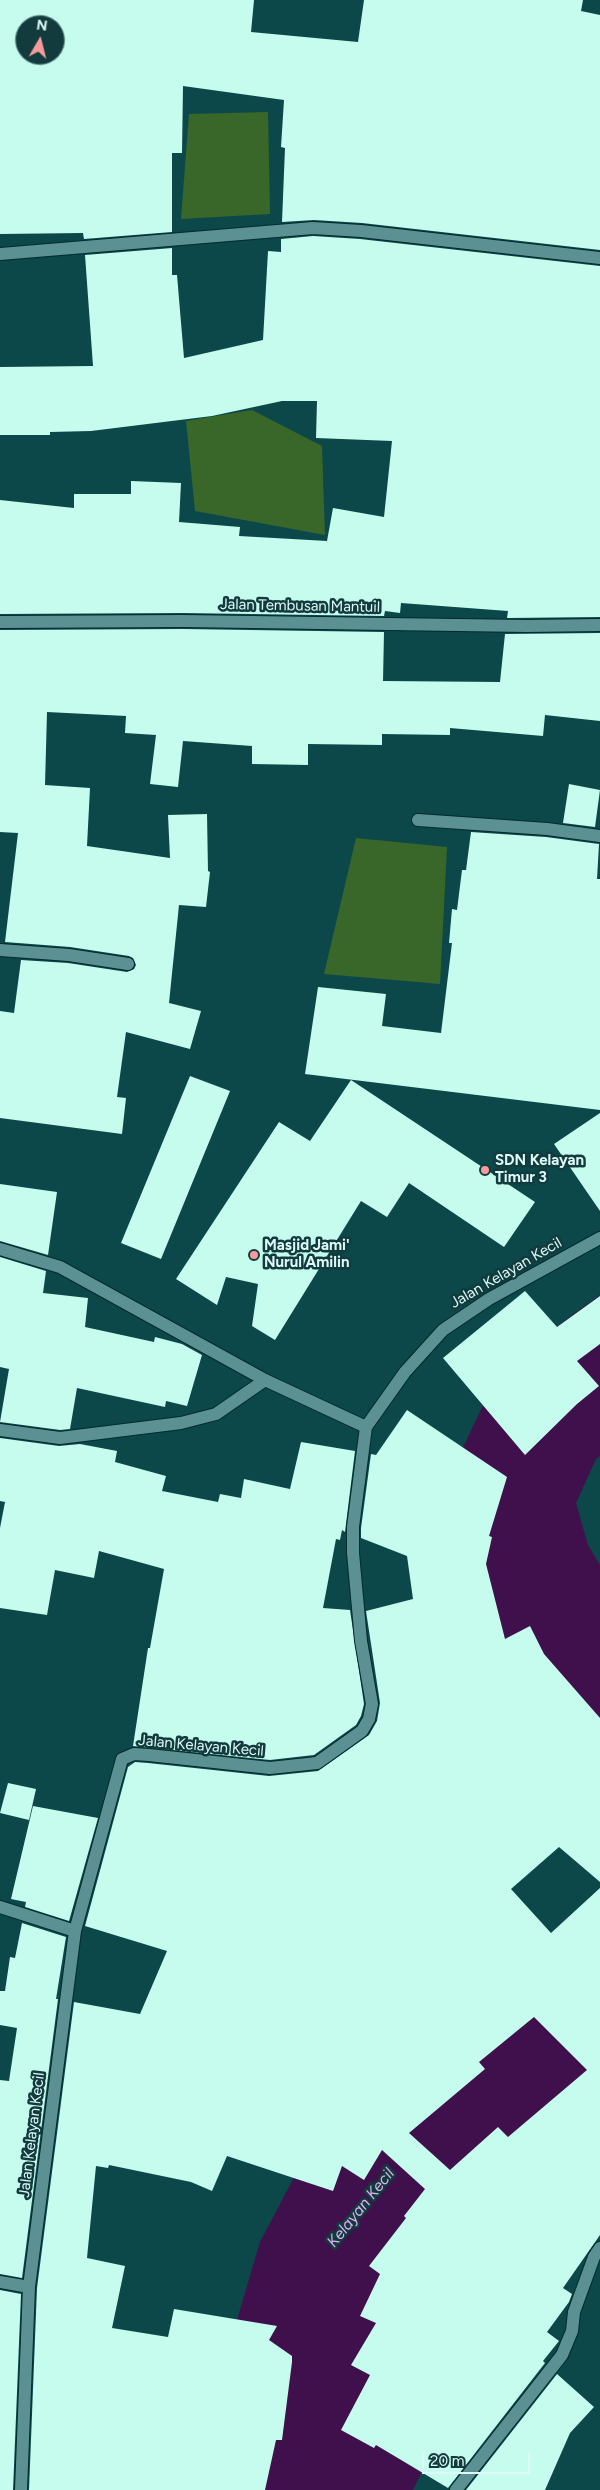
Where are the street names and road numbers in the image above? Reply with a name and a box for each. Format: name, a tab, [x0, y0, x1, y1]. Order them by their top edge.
street label: Jalan Tembusan Mantuil	[220, 596, 380, 616]
street label: Jalan Kelayan Kecil	[447, 1234, 565, 1312]
street label: Jalan Kelayan Kecil	[137, 1732, 265, 1760]
street label: Jalan Kelayan Kecil	[15, 2071, 49, 2199]

